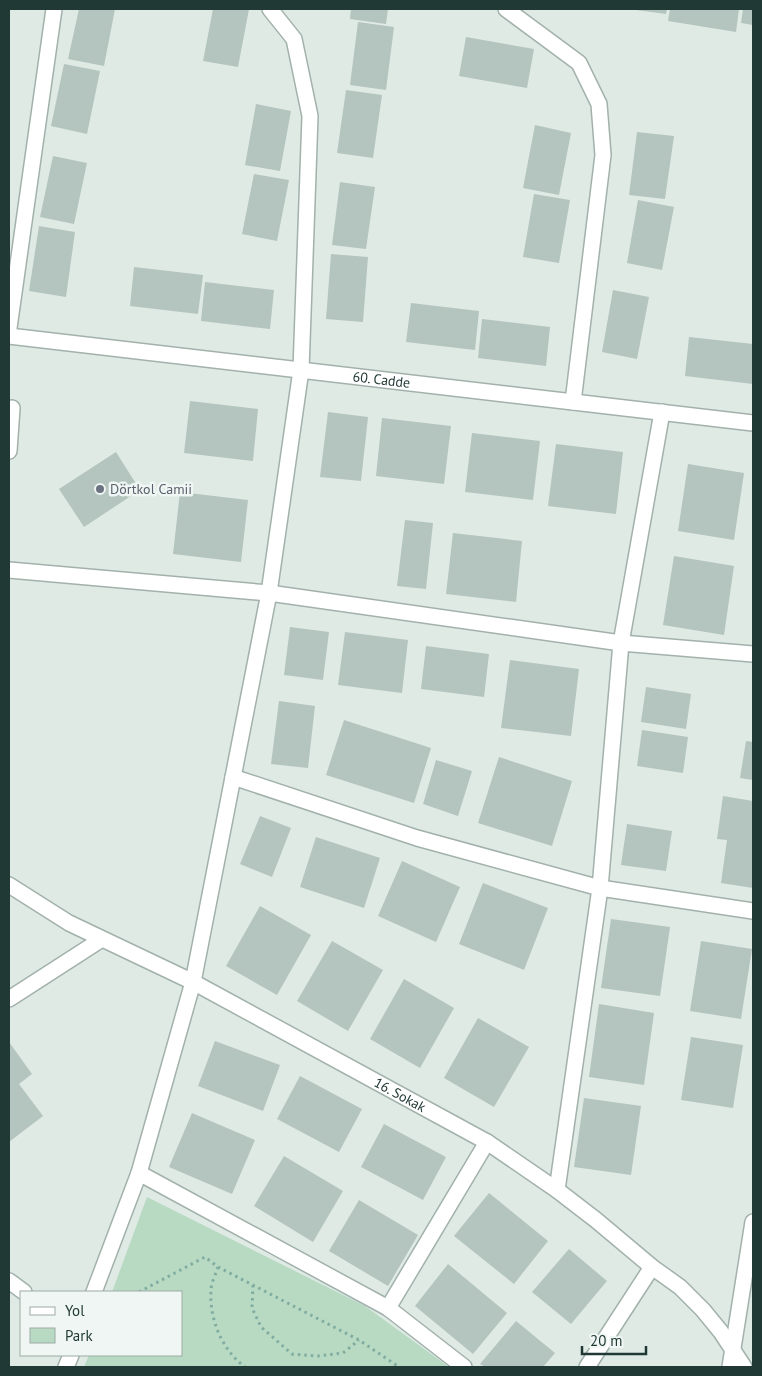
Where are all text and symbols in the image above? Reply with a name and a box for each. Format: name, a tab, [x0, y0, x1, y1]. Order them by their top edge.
street label: 60. Cadde	[352, 367, 411, 392]
place label: Dörtkol Camii	[110, 480, 192, 498]
marker: Dörtkol Camii	[94, 483, 106, 495]
street label: 16. Sokak	[371, 1073, 429, 1116]
legend	[20, 1291, 182, 1356]
text: Yol	[65, 1301, 85, 1320]
scale bar	[582, 1324, 646, 1356]
text: Park	[65, 1326, 93, 1345]
text: 20 m	[590, 1331, 623, 1350]

